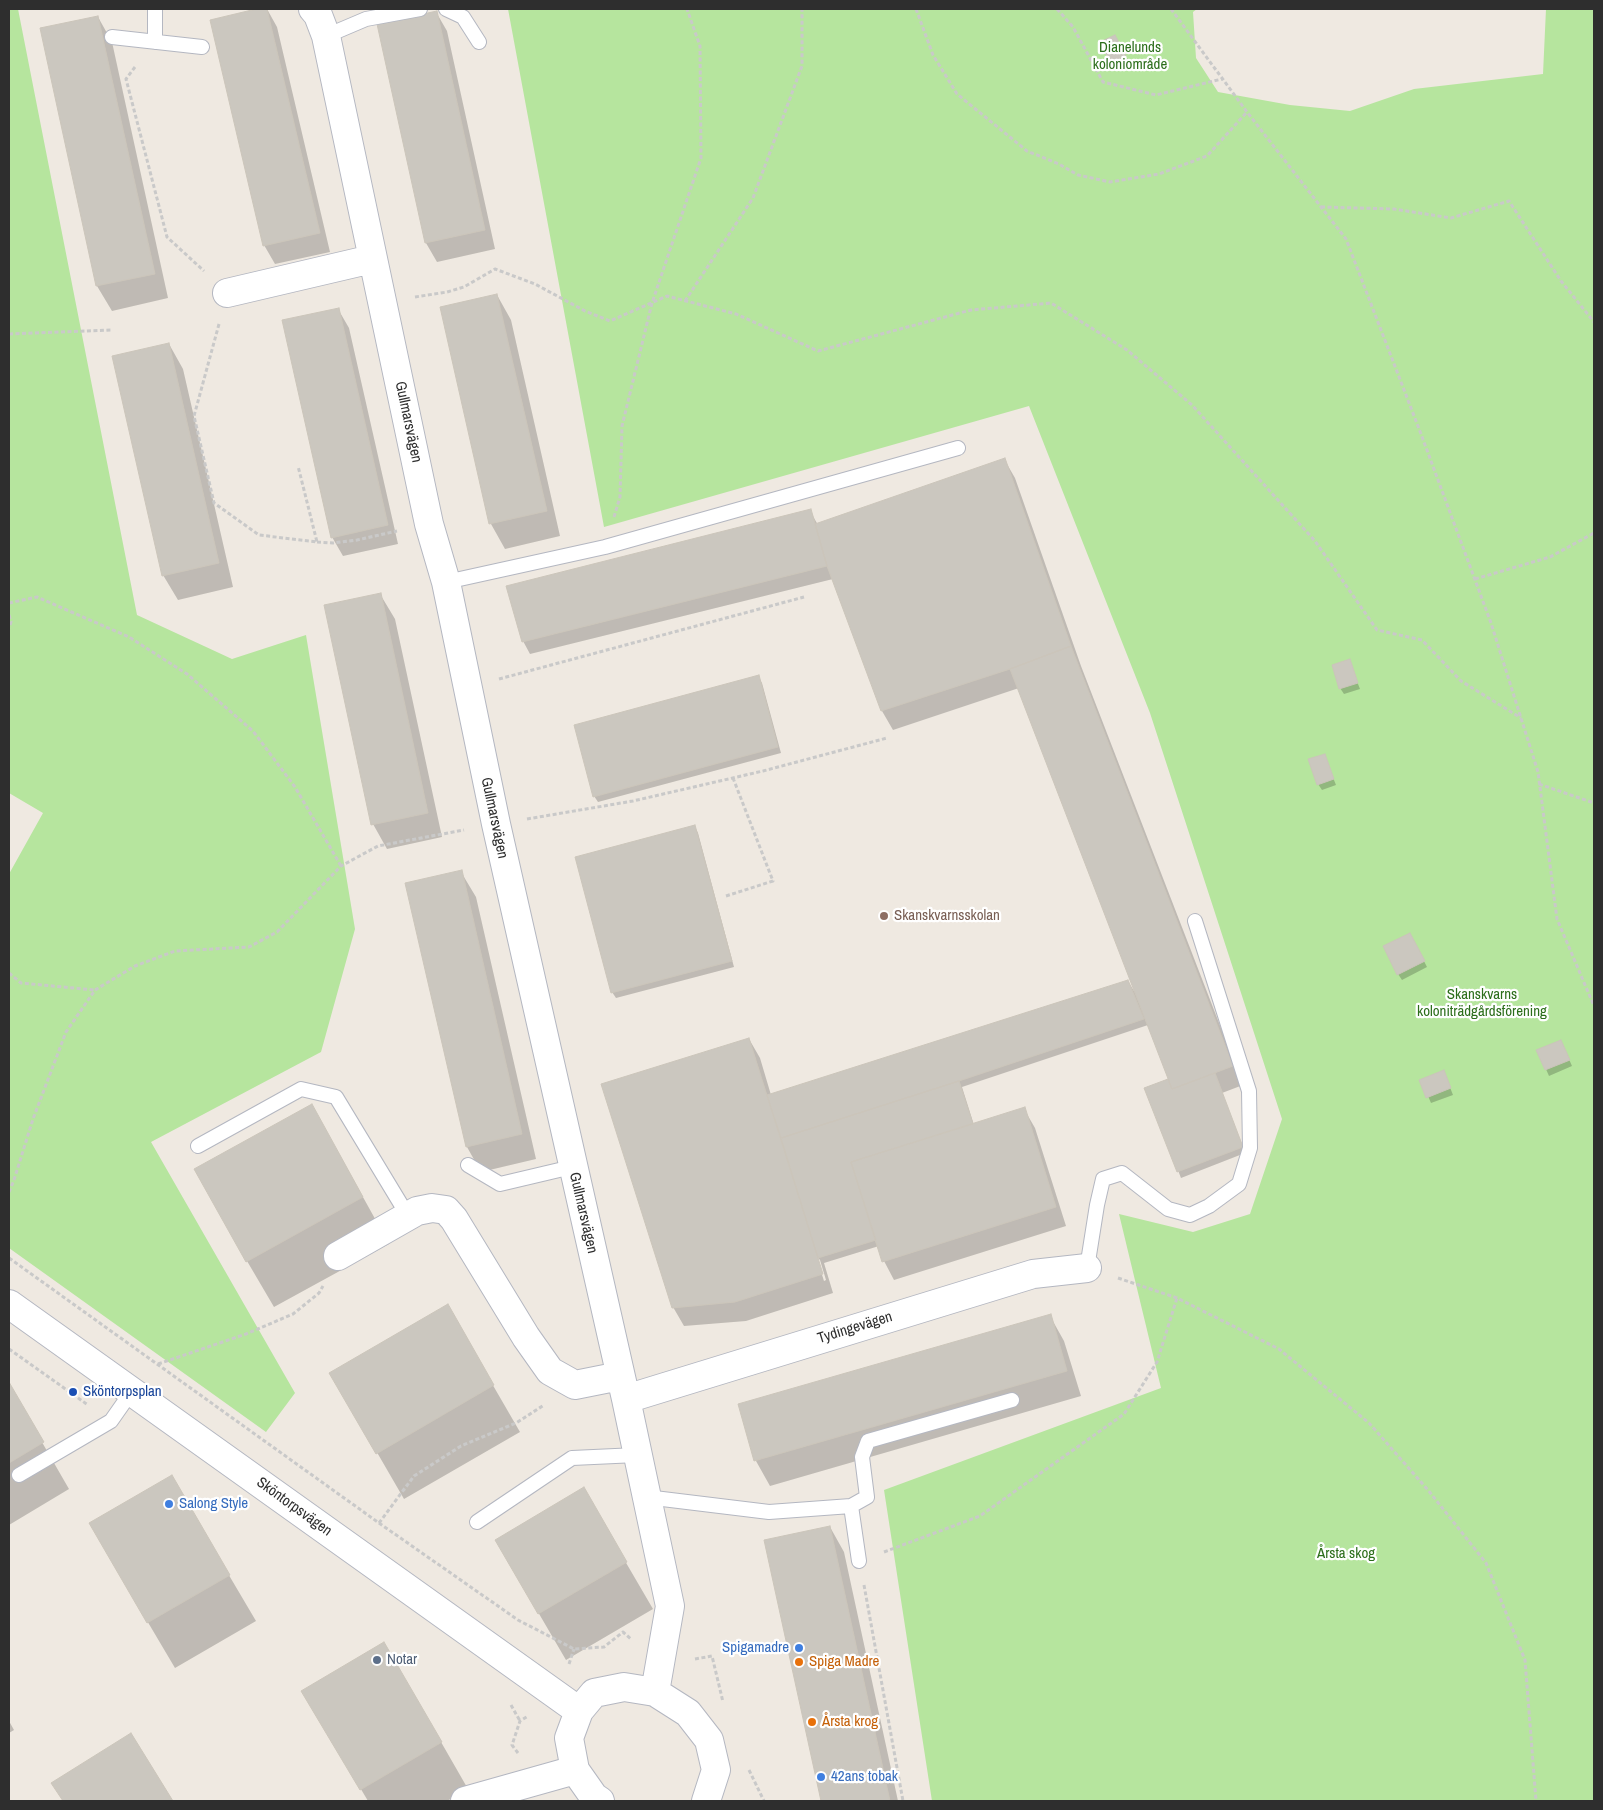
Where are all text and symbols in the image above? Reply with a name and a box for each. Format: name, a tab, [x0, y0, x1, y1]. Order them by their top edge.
park label: Dianelunds koloniområde	[1093, 39, 1167, 74]
street label: Gullmarsvägen	[391, 380, 425, 464]
street label: Gullmarsvägen	[477, 776, 511, 860]
place label: Skanskvarnsskolan	[894, 907, 1000, 925]
marker: Skanskvarnsskolan	[878, 910, 890, 922]
park label: Skanskvarns koloniträdgårdsförening	[1417, 986, 1547, 1021]
street label: Gullmarsvägen	[565, 1171, 601, 1255]
street label: Tydingevägen	[815, 1308, 895, 1348]
place label: Sköntorpsplan	[83, 1383, 162, 1401]
marker: Sköntorpsplan	[67, 1386, 79, 1398]
street label: Sköntorpsvägen	[253, 1474, 335, 1540]
place label: Salong Style	[179, 1495, 248, 1513]
marker: Salong Style	[163, 1498, 175, 1510]
park label: Årsta skog	[1317, 1545, 1375, 1563]
place label: Spigamadre	[722, 1639, 789, 1657]
marker: Spigamadre	[793, 1642, 805, 1654]
place label: Notar	[387, 1651, 417, 1669]
place label: Spiga Madre	[809, 1653, 879, 1671]
marker: Notar	[371, 1654, 383, 1666]
marker: Spiga Madre	[793, 1656, 805, 1668]
place label: Årsta krog	[822, 1713, 878, 1731]
marker: Årsta krog	[806, 1716, 818, 1728]
place label: 42ans tobak	[831, 1768, 898, 1786]
marker: 42ans tobak	[815, 1771, 827, 1783]

